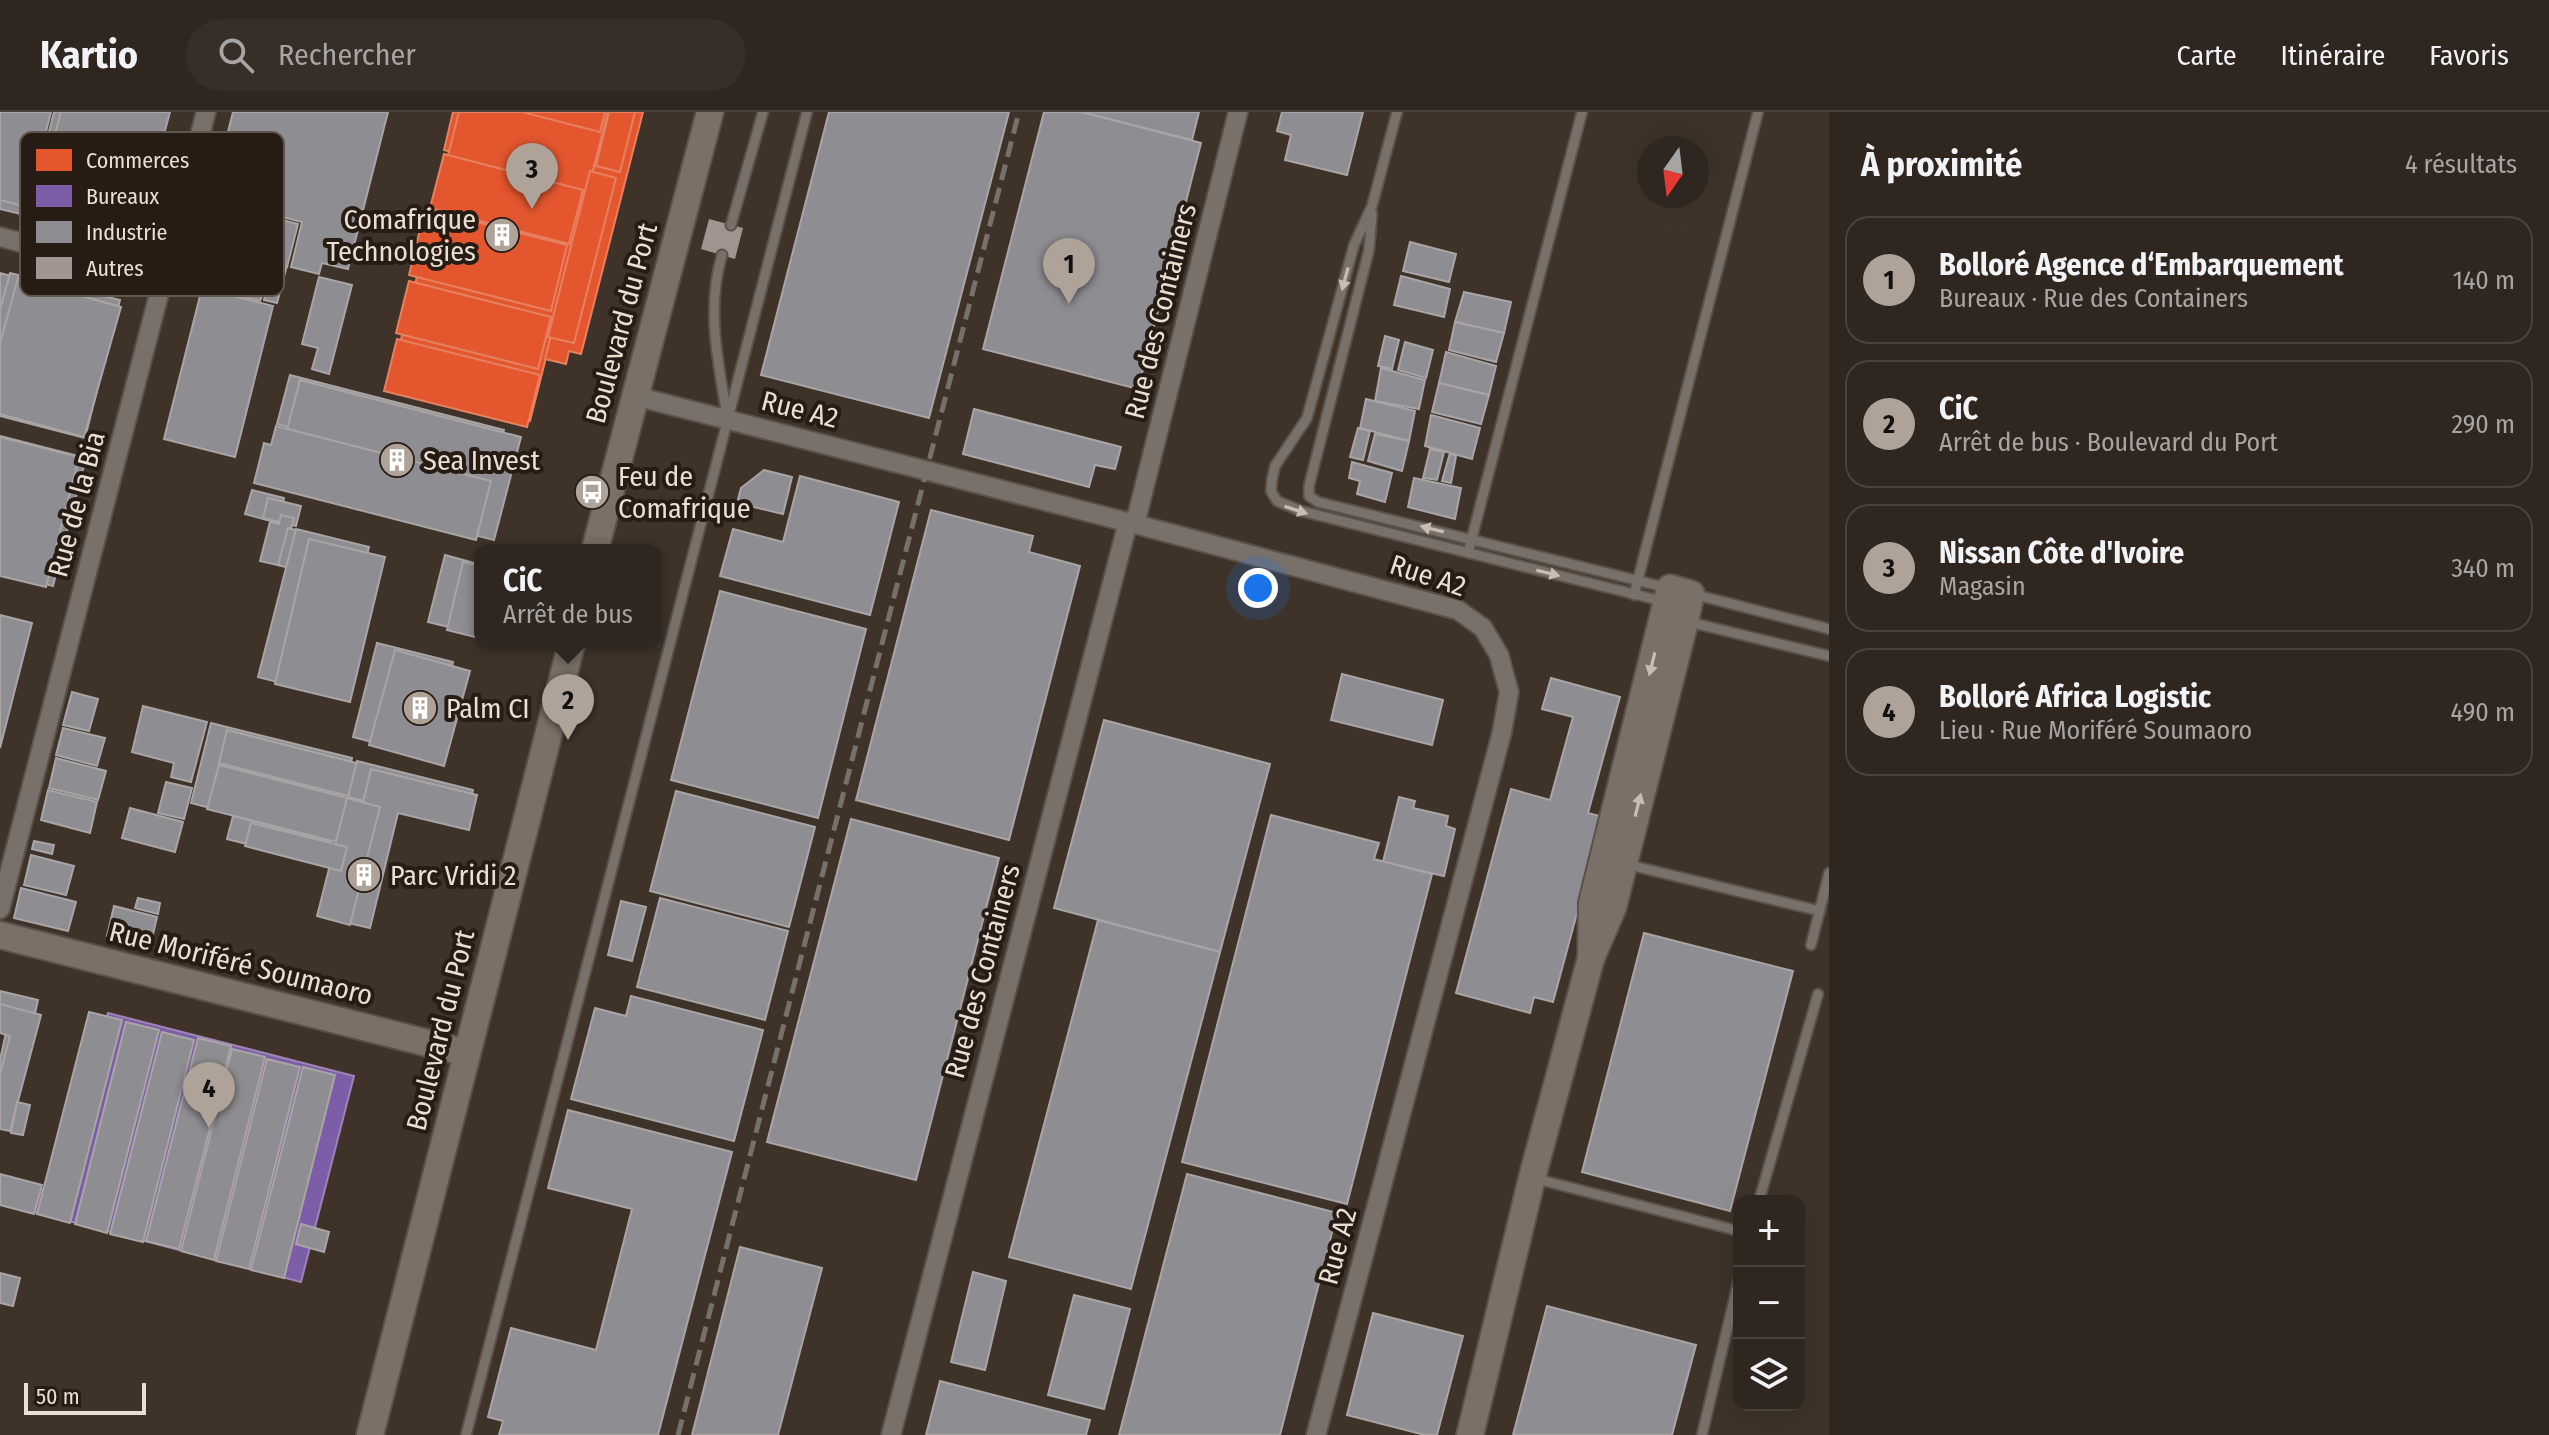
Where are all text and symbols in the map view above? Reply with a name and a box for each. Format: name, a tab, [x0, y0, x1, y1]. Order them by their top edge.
search box	[186, 19, 746, 91]
text: Kartio	[40, 32, 138, 78]
icon: search	[214, 33, 258, 77]
text: Rechercher	[278, 37, 416, 73]
text: Carte	[2177, 39, 2237, 72]
text: Itinéraire	[2281, 39, 2385, 72]
text: Favoris	[2429, 39, 2509, 72]
legend	[20, 132, 284, 296]
north arrow	[1637, 136, 1709, 208]
pin: 3	[506, 143, 558, 209]
text: À proximité	[1861, 144, 2022, 185]
text: Commerces	[86, 147, 189, 174]
text: 4 résultats	[2405, 149, 2517, 180]
text: Bureaux	[86, 183, 160, 210]
street label: Rue des Containers	[1118, 200, 1203, 422]
place label: Comafrique Technologies	[327, 203, 476, 268]
building icon: Comafrique Technologies	[483, 216, 521, 254]
text: Industrie	[86, 219, 167, 246]
street label: Boulevard du Port	[579, 219, 664, 427]
pin: 1	[1043, 238, 1095, 304]
text: Bolloré Agence d‘Embarquement	[1939, 247, 2344, 283]
text: Autres	[86, 255, 144, 282]
text: 1	[1884, 265, 1895, 296]
text: 140 m	[2453, 265, 2515, 296]
one-way arrow	[1338, 266, 1350, 291]
text: Bureaux · Rue des Containers	[1939, 283, 2248, 314]
street label: Rue A2	[758, 384, 842, 435]
text: CiC	[1939, 391, 1978, 427]
text: 2	[1883, 409, 1895, 440]
text: 290 m	[2451, 409, 2515, 440]
text: Arrêt de bus · Boulevard du Port	[1939, 427, 2278, 458]
street label: Rue de la Bia	[41, 428, 112, 581]
building icon: Sea Invest	[378, 441, 416, 479]
place label: Sea Invest	[423, 444, 541, 477]
place label: Feu de Comafrique	[618, 460, 751, 525]
bus stop icon: Feu de Comafrique	[573, 473, 611, 511]
one-way arrow	[1285, 504, 1309, 516]
one-way arrow	[1419, 523, 1444, 535]
text: Nissan Côte d'Ivoire	[1939, 535, 2184, 571]
popup	[474, 544, 662, 648]
street label: Rue A2	[1386, 548, 1470, 603]
text: 3	[1883, 553, 1895, 584]
text: 340 m	[2451, 553, 2515, 584]
text: CiC	[503, 563, 542, 599]
your location	[1238, 568, 1278, 608]
one-way arrow	[1536, 568, 1561, 580]
text: Magasin	[1939, 571, 2026, 602]
text: Arrêt de bus	[503, 599, 633, 630]
one-way arrow	[1645, 652, 1657, 677]
pin: 2	[542, 674, 594, 740]
text: Bolloré Africa Logistic	[1939, 679, 2211, 715]
building icon: Palm CI	[401, 689, 439, 727]
place label: Palm CI	[446, 692, 530, 725]
text: 4	[1882, 697, 1896, 728]
text: 490 m	[2451, 697, 2515, 728]
text: Lieu · Rue Moriféré Soumaoro	[1939, 715, 2252, 746]
one-way arrow	[1633, 792, 1645, 817]
building icon: Parc Vridi 2	[345, 856, 383, 894]
place label: Parc Vridi 2	[390, 859, 516, 892]
street label: Rue des Containers	[938, 860, 1027, 1082]
street label: Rue Moriféré Soumaoro	[106, 915, 376, 1012]
street label: Boulevard du Port	[400, 926, 482, 1134]
pin: 4	[183, 1062, 235, 1128]
map controls	[1733, 1195, 1805, 1411]
button: +	[1733, 1195, 1805, 1267]
street label: Rue A2	[1311, 1204, 1363, 1288]
button: −	[1733, 1267, 1805, 1339]
button: layers	[1733, 1339, 1805, 1411]
scale bar	[24, 1379, 146, 1415]
text: 50 m	[36, 1383, 80, 1410]

